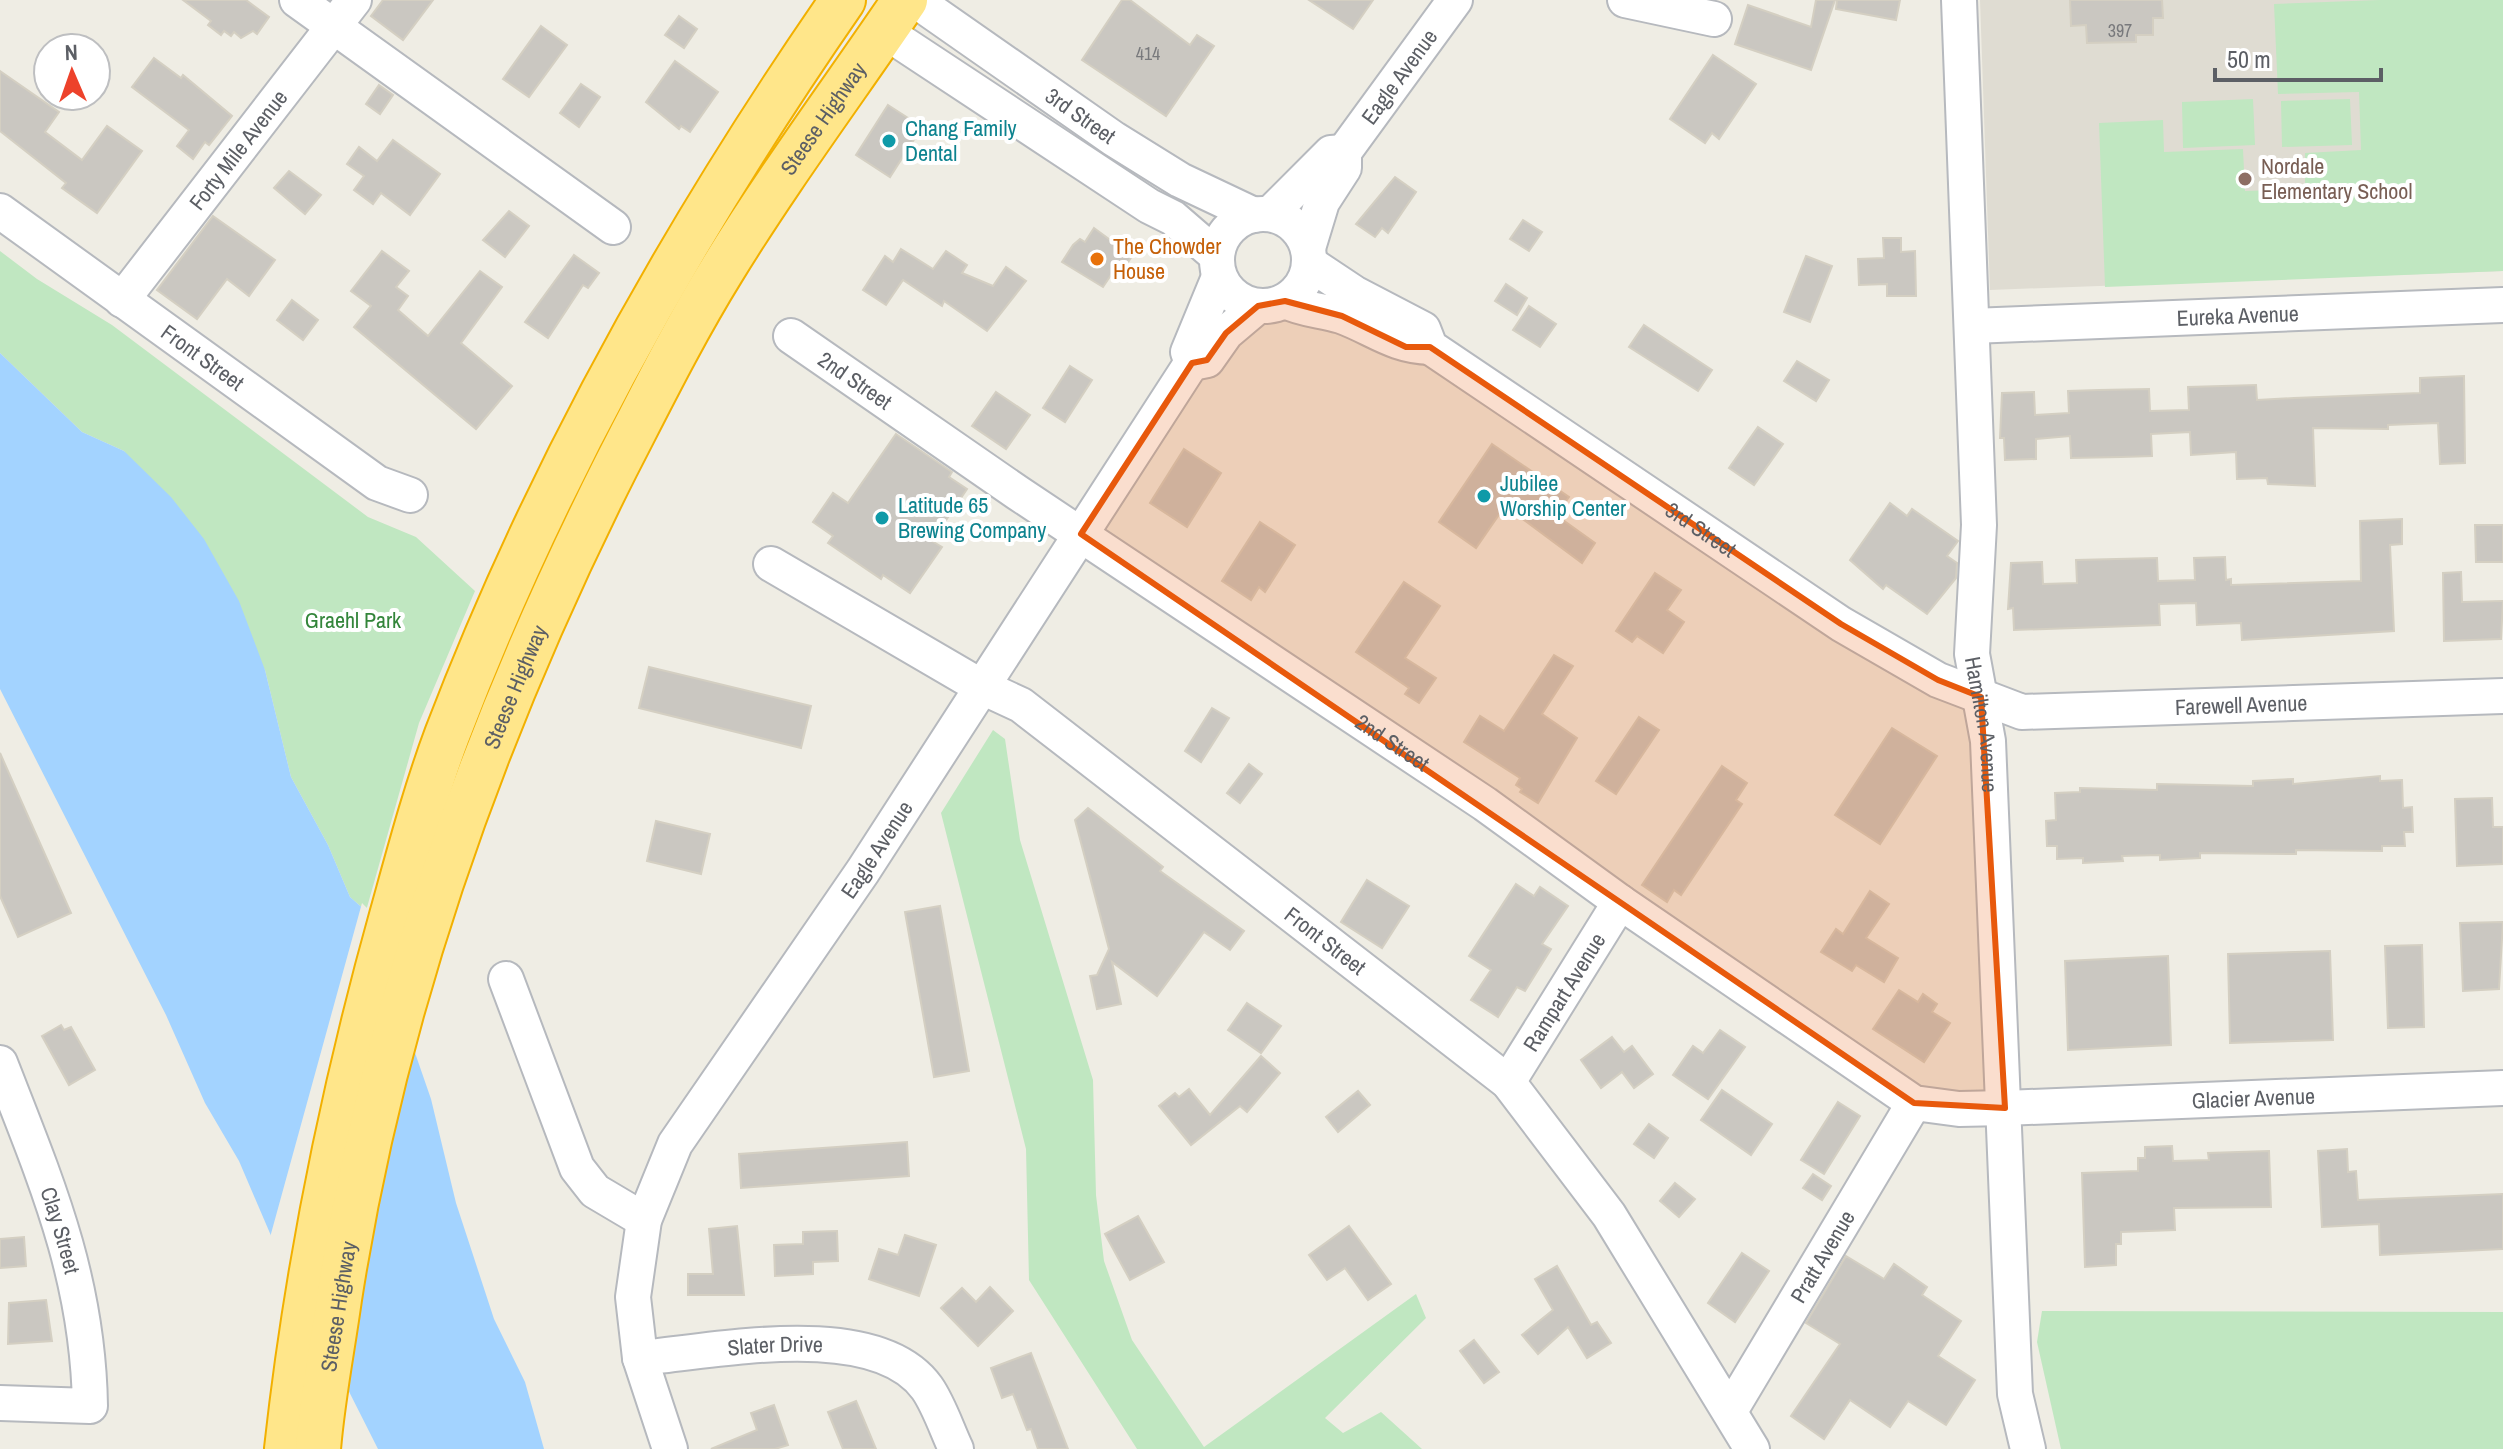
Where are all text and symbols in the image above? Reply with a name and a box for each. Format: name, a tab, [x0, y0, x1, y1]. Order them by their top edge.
house number: 397	[2108, 18, 2132, 43]
street label: Eagle Avenue	[1354, 23, 1444, 130]
north arrow	[32, 32, 112, 112]
scale bar	[2215, 32, 2381, 82]
text: N	[64, 37, 78, 67]
house number: 414	[1136, 41, 1160, 66]
text: 50 m	[2227, 43, 2271, 75]
street label: Steese Highway	[773, 56, 873, 181]
street label: 3rd Street	[1039, 81, 1122, 151]
street label: Forty Mile Avenue	[182, 83, 294, 216]
place label: Chang Family Dental	[905, 113, 1016, 168]
marker: Chang Family Dental	[880, 132, 898, 150]
place label: Nordale Elementary School	[2261, 151, 2412, 206]
marker: Nordale Elementary School	[2236, 170, 2254, 188]
place label: The Chowder House	[1113, 231, 1221, 286]
marker: The Chowder House	[1088, 250, 1106, 268]
street label: Eureka Avenue	[2176, 298, 2299, 333]
street label: Front Street	[155, 317, 250, 397]
street label: 2nd Street	[812, 344, 898, 416]
place label: Jubilee Worship Center	[1500, 468, 1626, 523]
marker: Jubilee Worship Center	[1475, 487, 1493, 505]
place label: Latitude 65 Brewing Company	[898, 490, 1046, 545]
street label: 3rd Street	[1660, 495, 1742, 564]
marker: Latitude 65 Brewing Company	[873, 509, 891, 527]
park label: Graehl Park	[305, 605, 402, 635]
street label: Steese Highway	[476, 620, 554, 753]
street label: Hamilton Avenue	[1958, 654, 2005, 793]
street label: Farewell Avenue	[2174, 688, 2308, 722]
street label: 2nd Street	[1350, 707, 1436, 778]
street label: Eagle Avenue	[834, 795, 920, 904]
street label: Front Street	[1278, 899, 1372, 982]
street label: Rampart Avenue	[1516, 927, 1612, 1057]
street label: Glacier Avenue	[2191, 1081, 2316, 1115]
street label: Clay Street	[33, 1183, 88, 1277]
street label: Pratt Avenue	[1783, 1205, 1862, 1308]
street label: Steese Highway	[313, 1239, 363, 1374]
street label: Slater Drive	[726, 1329, 824, 1363]

